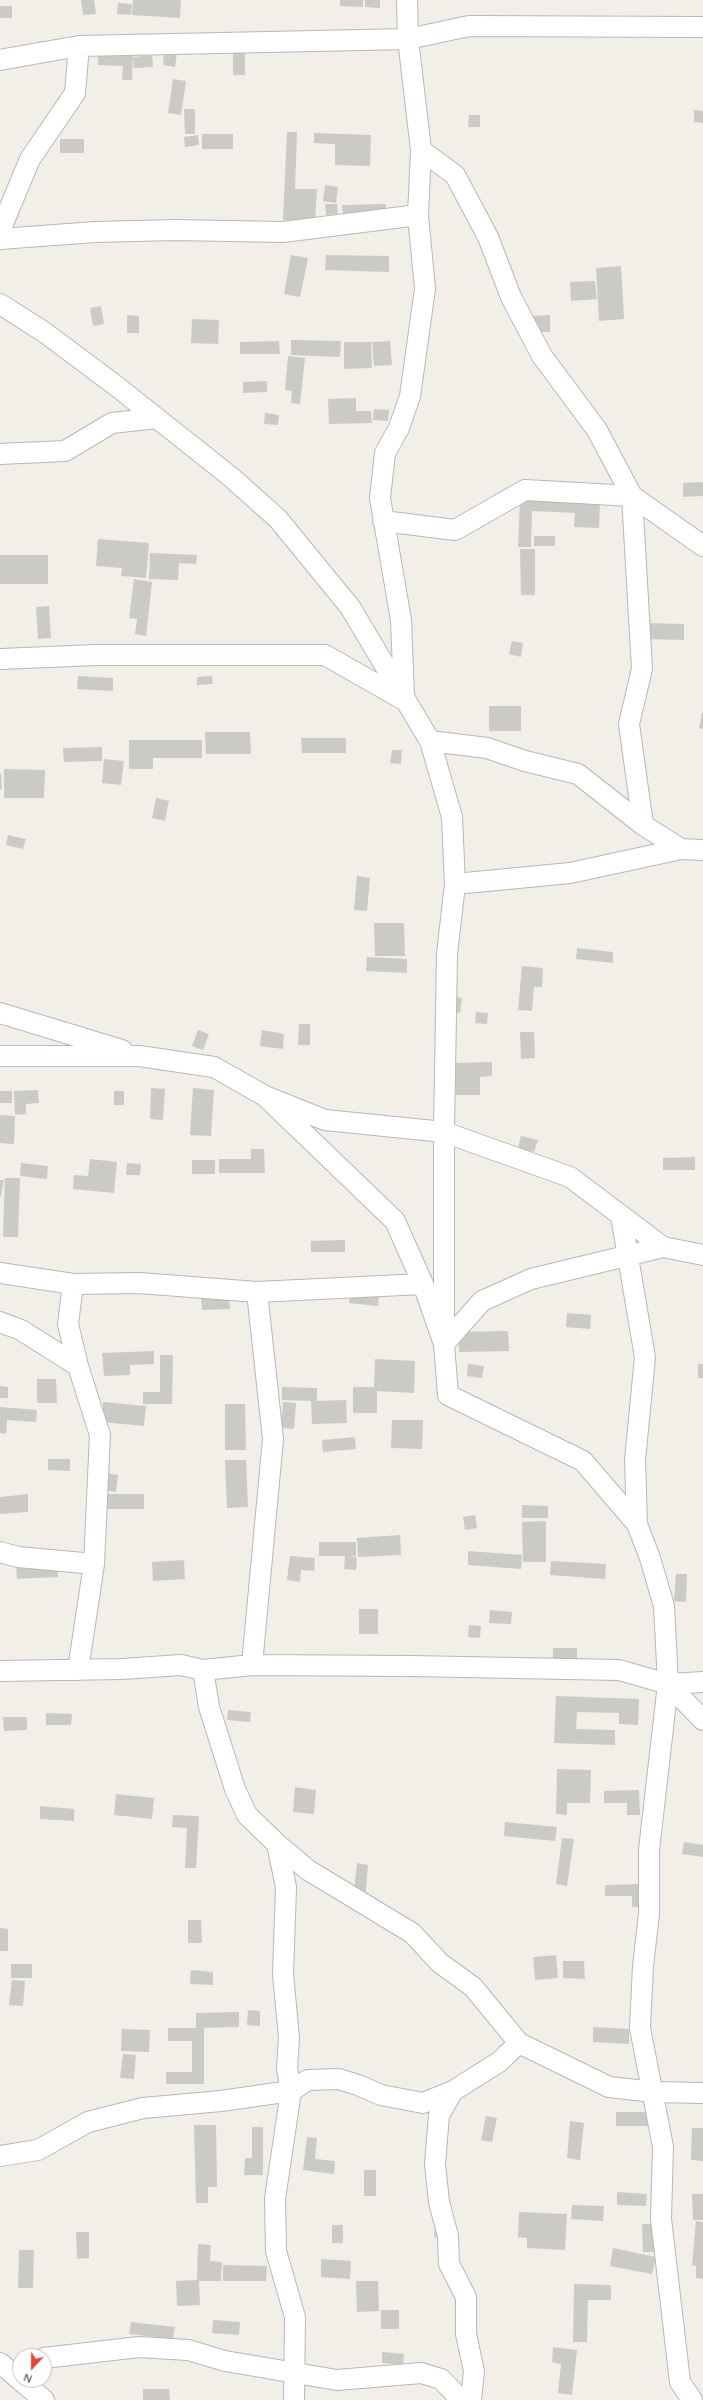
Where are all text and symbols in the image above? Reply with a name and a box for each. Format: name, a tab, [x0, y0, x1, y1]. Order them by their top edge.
north arrow	[12, 2348, 52, 2388]
text: N	[22, 2370, 34, 2386]

